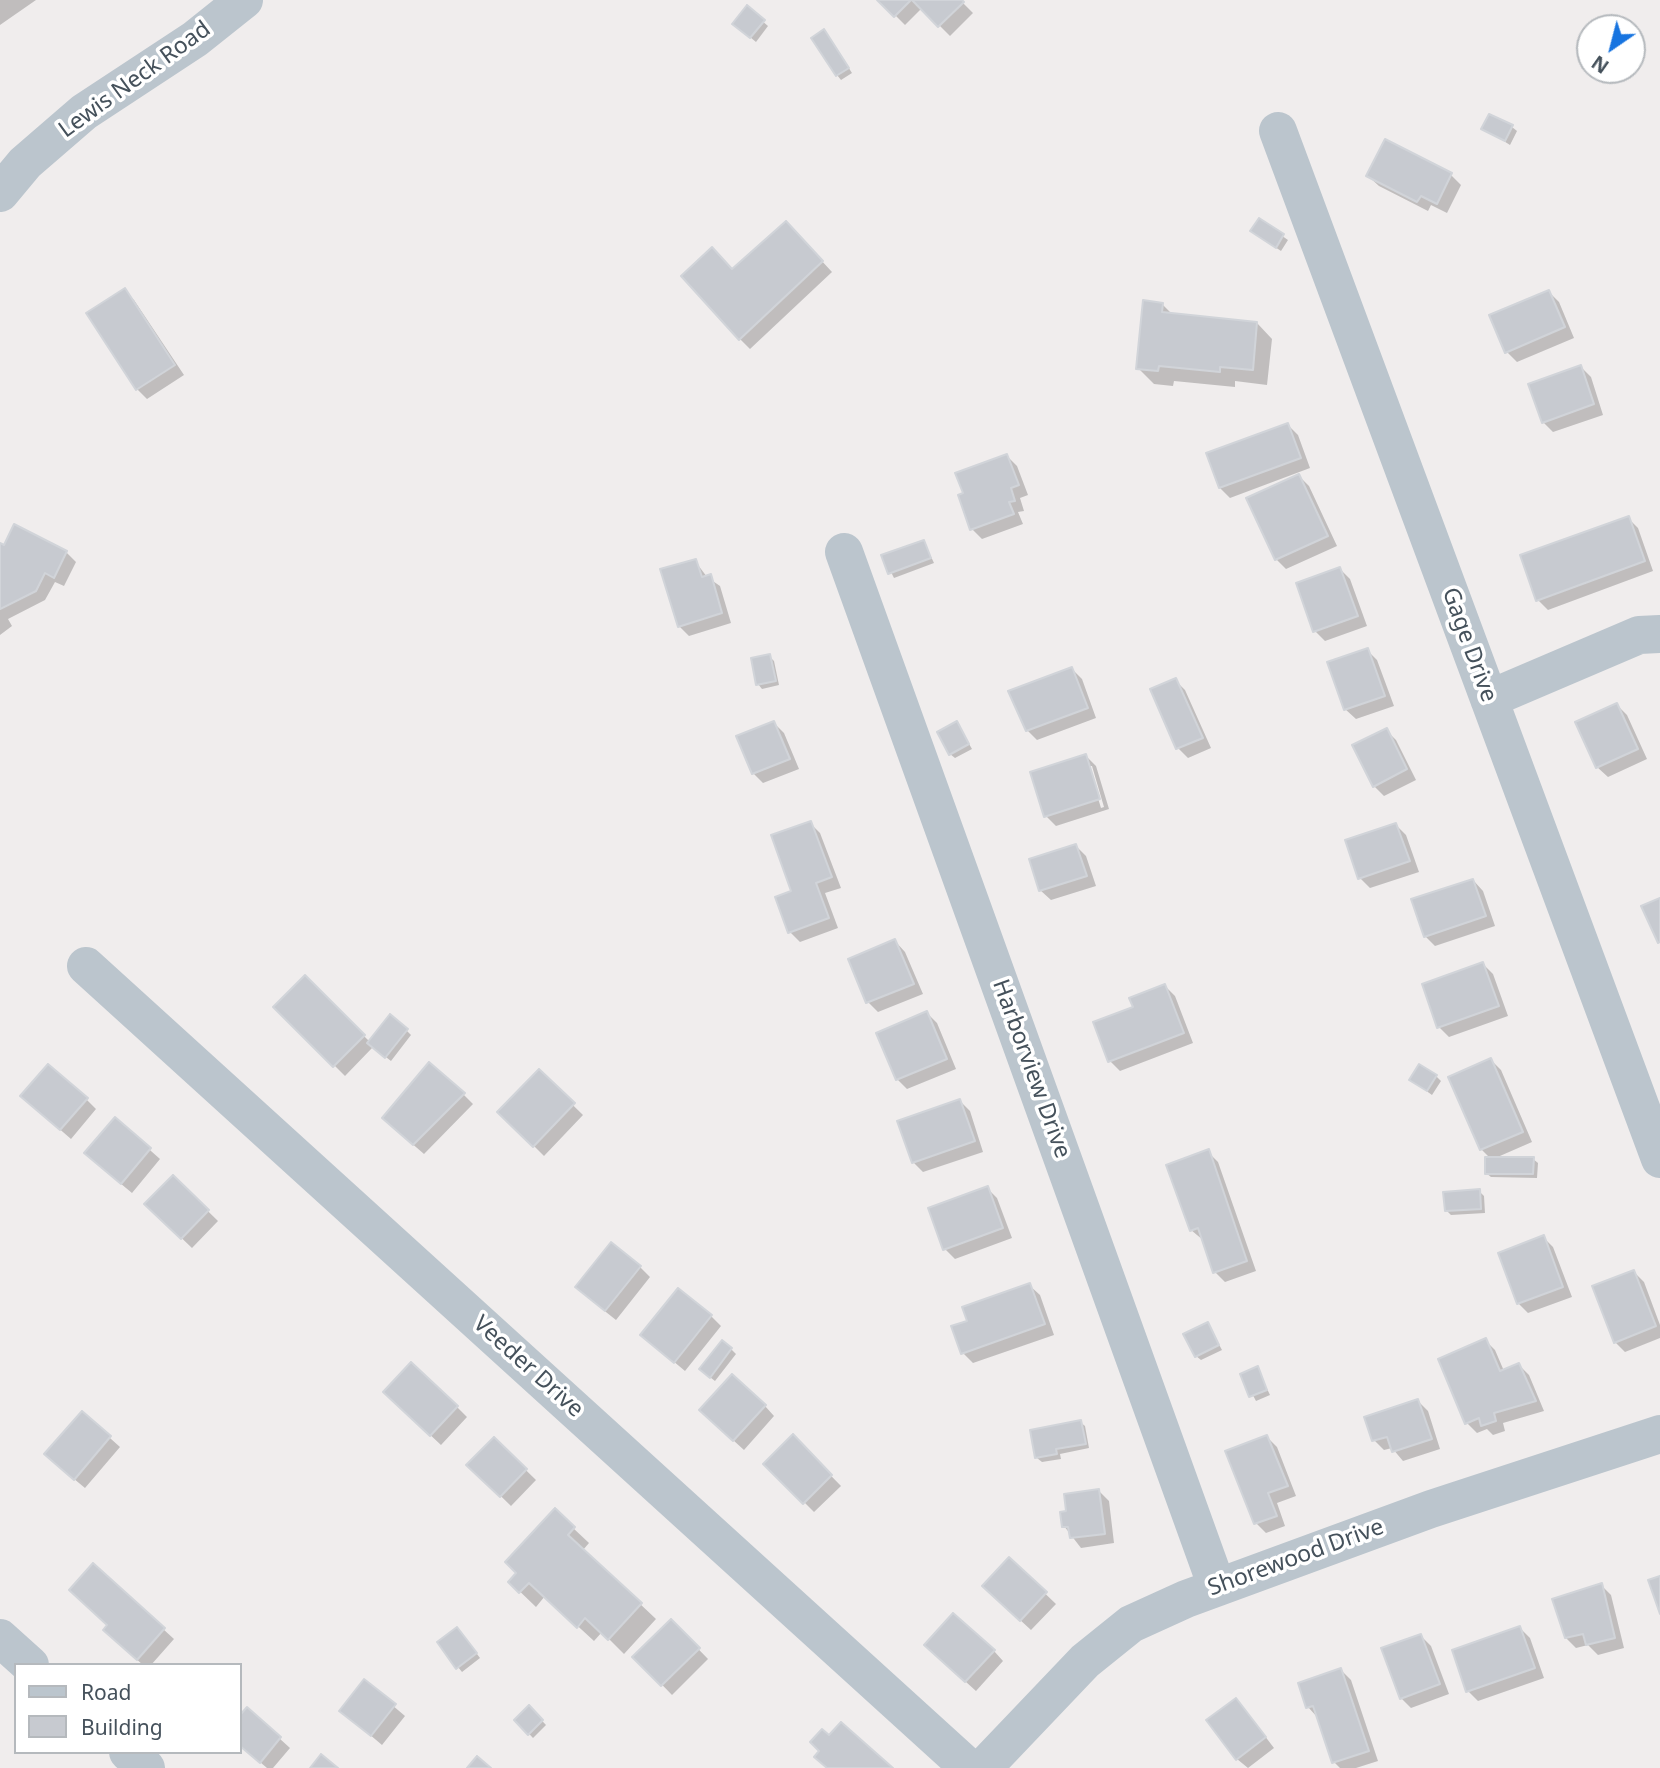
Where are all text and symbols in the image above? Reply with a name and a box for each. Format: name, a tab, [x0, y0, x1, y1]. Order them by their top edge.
north arrow	[1576, 14, 1646, 84]
street label: Lewis Neck Road	[54, 16, 216, 144]
text: N	[1586, 49, 1614, 80]
street label: Gage Drive	[1436, 584, 1502, 706]
street label: Harborview Drive	[986, 976, 1076, 1162]
street label: Veeder Drive	[467, 1310, 589, 1424]
street label: Shorewood Drive	[1204, 1513, 1388, 1603]
legend	[14, 1663, 242, 1754]
text: Road	[81, 1678, 131, 1706]
text: Building	[81, 1713, 163, 1741]

